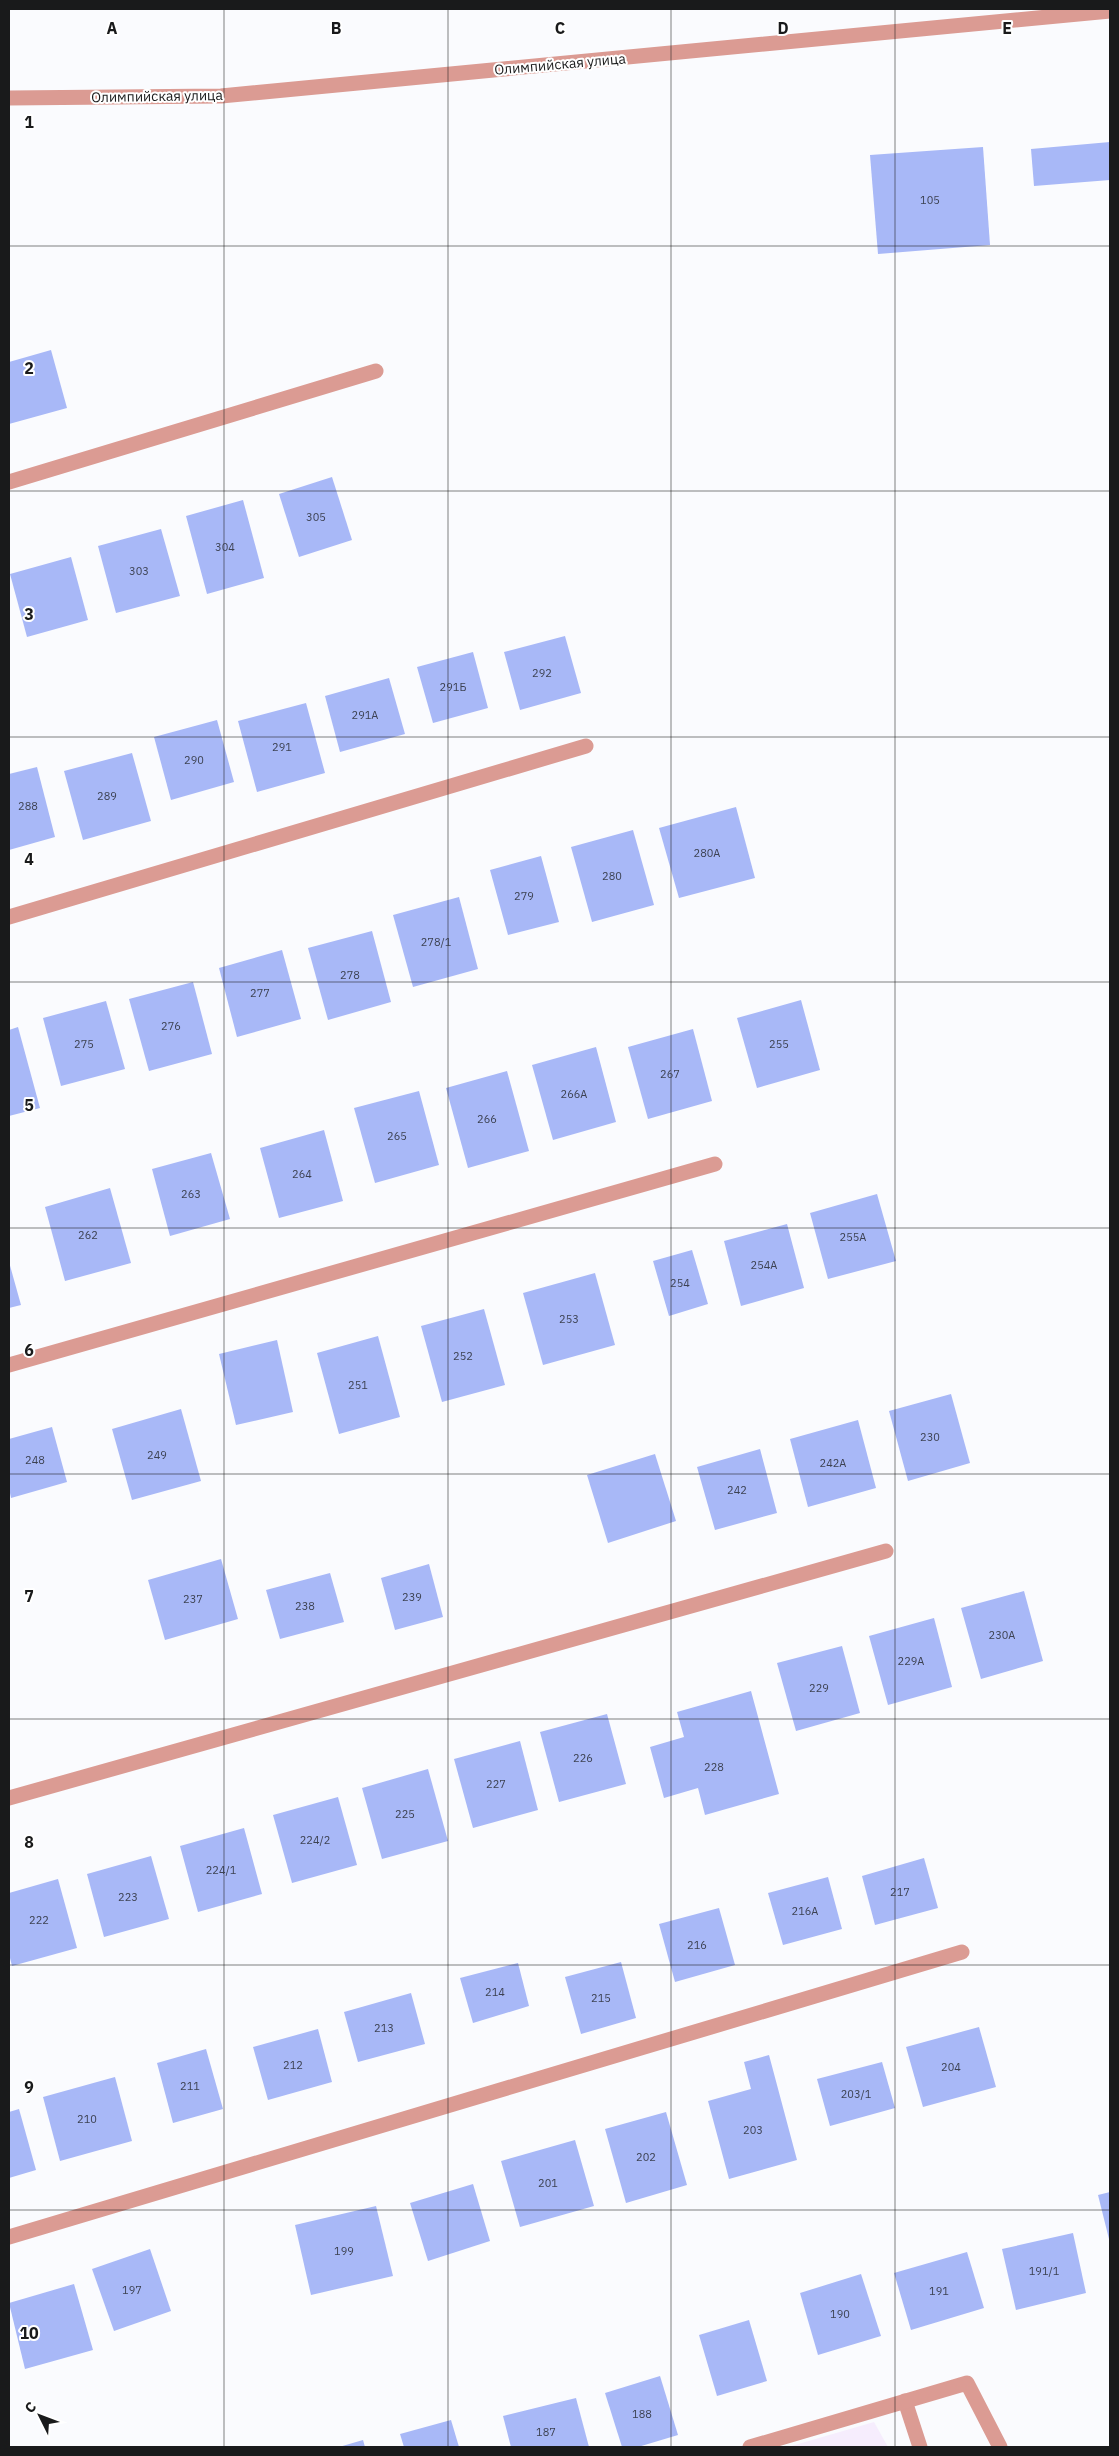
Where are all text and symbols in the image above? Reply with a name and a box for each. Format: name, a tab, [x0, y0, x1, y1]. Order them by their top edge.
text: A	[107, 18, 118, 38]
text: B	[331, 18, 342, 38]
text: C	[555, 18, 565, 38]
text: D	[777, 18, 789, 38]
text: E	[1002, 18, 1012, 38]
street label: Олимпийская улица	[494, 49, 627, 79]
street label: Олимпийская улица	[91, 86, 224, 106]
text: 1	[24, 112, 34, 132]
house number: 105	[920, 193, 940, 207]
text: 2	[24, 358, 34, 378]
house number: 305	[306, 510, 326, 524]
house number: 304	[215, 540, 235, 554]
house number: 303	[129, 564, 149, 578]
text: 3	[24, 604, 34, 624]
house number: 292	[532, 666, 552, 680]
house number: 291Б	[440, 680, 466, 694]
house number: 291А	[352, 708, 378, 722]
house number: 291	[272, 740, 292, 754]
house number: 290	[184, 753, 204, 767]
house number: 289	[97, 789, 117, 803]
house number: 288	[18, 799, 38, 813]
house number: 280А	[694, 846, 720, 860]
text: 4	[24, 849, 34, 869]
house number: 280	[602, 869, 622, 883]
house number: 279	[514, 889, 534, 903]
house number: 278/1	[421, 935, 452, 949]
house number: 278	[340, 968, 360, 982]
house number: 277	[250, 986, 270, 1000]
house number: 276	[161, 1019, 181, 1033]
house number: 275	[74, 1037, 94, 1051]
house number: 255	[769, 1037, 789, 1051]
house number: 267	[660, 1067, 680, 1081]
house number: 266А	[561, 1087, 587, 1101]
text: 5	[24, 1095, 34, 1115]
house number: 266	[477, 1112, 497, 1126]
house number: 265	[387, 1129, 407, 1143]
house number: 264	[292, 1167, 312, 1181]
house number: 263	[181, 1187, 201, 1201]
house number: 262	[78, 1228, 98, 1242]
house number: 255А	[840, 1230, 866, 1244]
house number: 254А	[751, 1258, 777, 1272]
house number: 254	[670, 1276, 690, 1290]
house number: 253	[559, 1312, 579, 1326]
text: 6	[24, 1340, 34, 1360]
house number: 252	[453, 1349, 473, 1363]
house number: 251	[348, 1378, 368, 1392]
house number: 230	[920, 1430, 940, 1444]
house number: 249	[147, 1448, 167, 1462]
house number: 248	[25, 1453, 45, 1467]
house number: 242А	[820, 1456, 846, 1470]
house number: 242	[727, 1483, 747, 1497]
text: 7	[24, 1586, 34, 1606]
house number: 239	[402, 1590, 422, 1604]
house number: 237	[183, 1592, 203, 1606]
house number: 238	[295, 1599, 315, 1613]
house number: 230А	[989, 1628, 1015, 1642]
house number: 229А	[898, 1654, 924, 1668]
house number: 229	[809, 1681, 829, 1695]
house number: 226	[573, 1751, 593, 1765]
house number: 228	[704, 1760, 724, 1774]
house number: 227	[486, 1777, 506, 1791]
house number: 225	[395, 1807, 415, 1821]
text: 8	[24, 1832, 34, 1852]
house number: 224/2	[300, 1833, 330, 1847]
house number: 224/1	[206, 1863, 237, 1877]
house number: 217	[890, 1885, 910, 1899]
house number: 223	[118, 1890, 138, 1904]
house number: 216А	[792, 1904, 818, 1918]
house number: 222	[29, 1913, 49, 1927]
house number: 216	[687, 1938, 707, 1952]
house number: 214	[485, 1985, 505, 1999]
house number: 215	[591, 1991, 611, 2005]
house number: 213	[374, 2021, 394, 2035]
house number: 212	[283, 2058, 303, 2072]
house number: 204	[941, 2060, 961, 2074]
text: 9	[24, 2077, 34, 2097]
house number: 211	[180, 2079, 200, 2093]
house number: 203/1	[841, 2087, 872, 2101]
house number: 210	[77, 2112, 97, 2126]
house number: 203	[743, 2123, 763, 2137]
house number: 202	[636, 2150, 656, 2164]
house number: 201	[538, 2176, 558, 2190]
house number: 199	[334, 2244, 354, 2258]
house number: 191/1	[1029, 2264, 1060, 2278]
house number: 197	[122, 2283, 142, 2297]
house number: 191	[929, 2284, 949, 2298]
house number: 190	[830, 2307, 850, 2321]
text: 10	[19, 2323, 39, 2343]
north arrow	[15, 2391, 65, 2441]
text: С	[21, 2398, 40, 2417]
house number: 188	[632, 2407, 652, 2421]
house number: 187	[536, 2425, 556, 2439]

